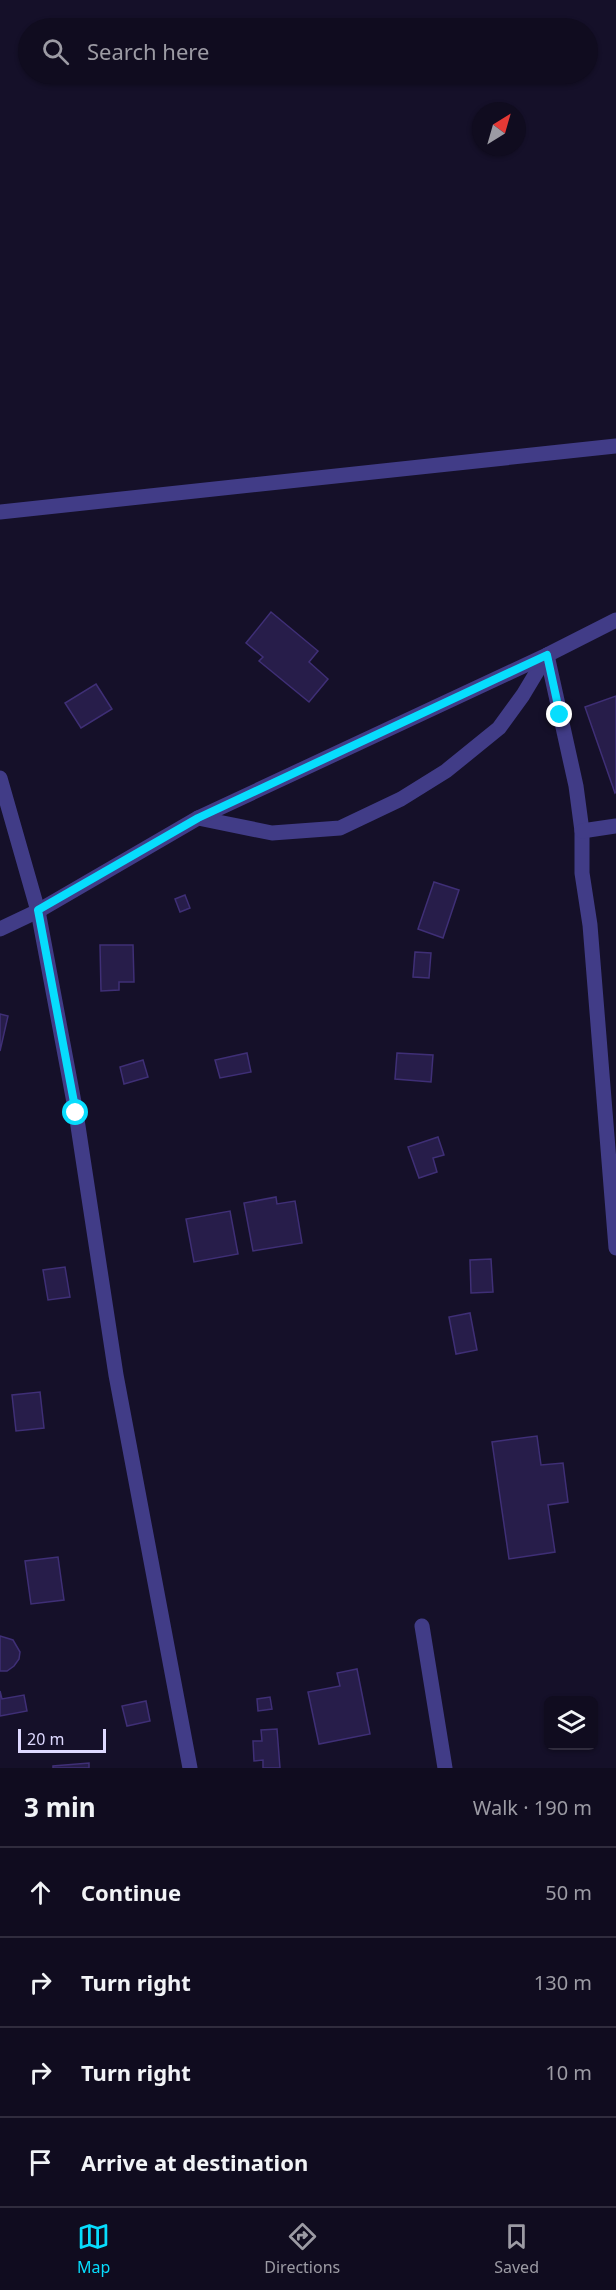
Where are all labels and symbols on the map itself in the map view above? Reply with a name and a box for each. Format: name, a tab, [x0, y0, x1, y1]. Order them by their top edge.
north arrow	[472, 102, 526, 156]
route end	[546, 701, 572, 727]
route start	[62, 1099, 88, 1125]
scale bar	[18, 1726, 106, 1754]

